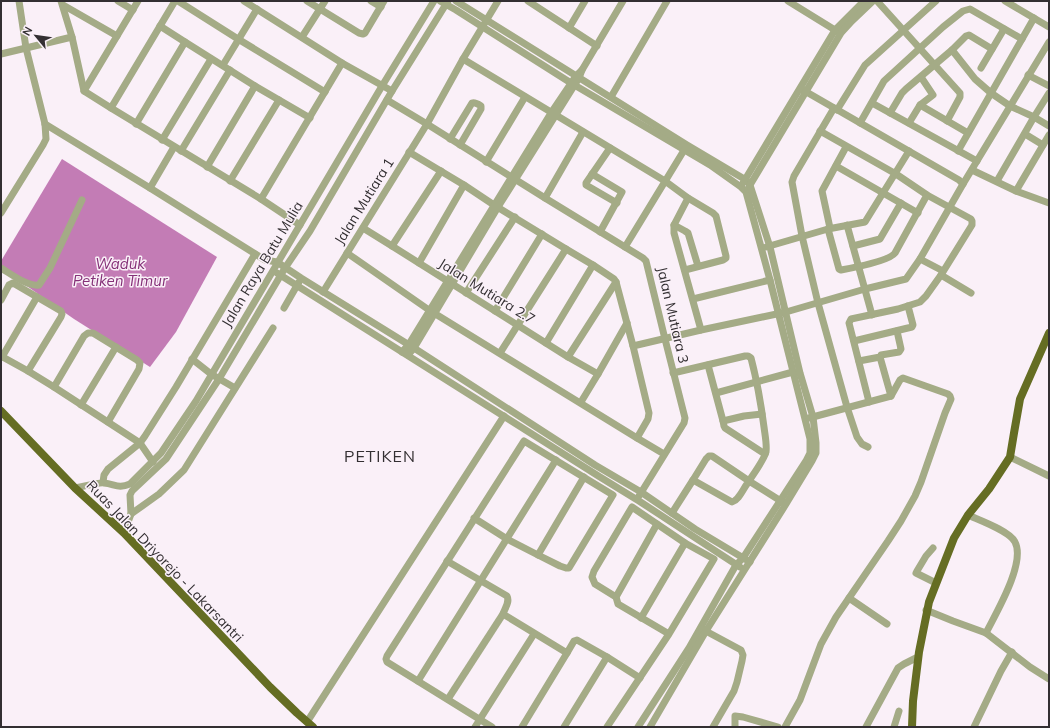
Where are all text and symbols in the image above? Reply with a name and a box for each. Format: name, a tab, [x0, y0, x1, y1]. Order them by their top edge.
north arrow	[16, 16, 56, 56]
text: N	[19, 24, 35, 38]
street label: Jalan Mutiara 1	[330, 154, 398, 248]
street label: Jalan Raya Batu Mulia	[217, 198, 307, 330]
water label: Waduk Petiken Timur	[73, 254, 168, 290]
street label: Jalan Mutiara 2.7	[435, 254, 539, 328]
street label: Jalan Mutiara 3	[653, 265, 693, 365]
district label: PETIKEN	[344, 446, 416, 466]
street label: Ruas Jalan Driyorejo - Lakarsantri	[83, 476, 247, 646]

